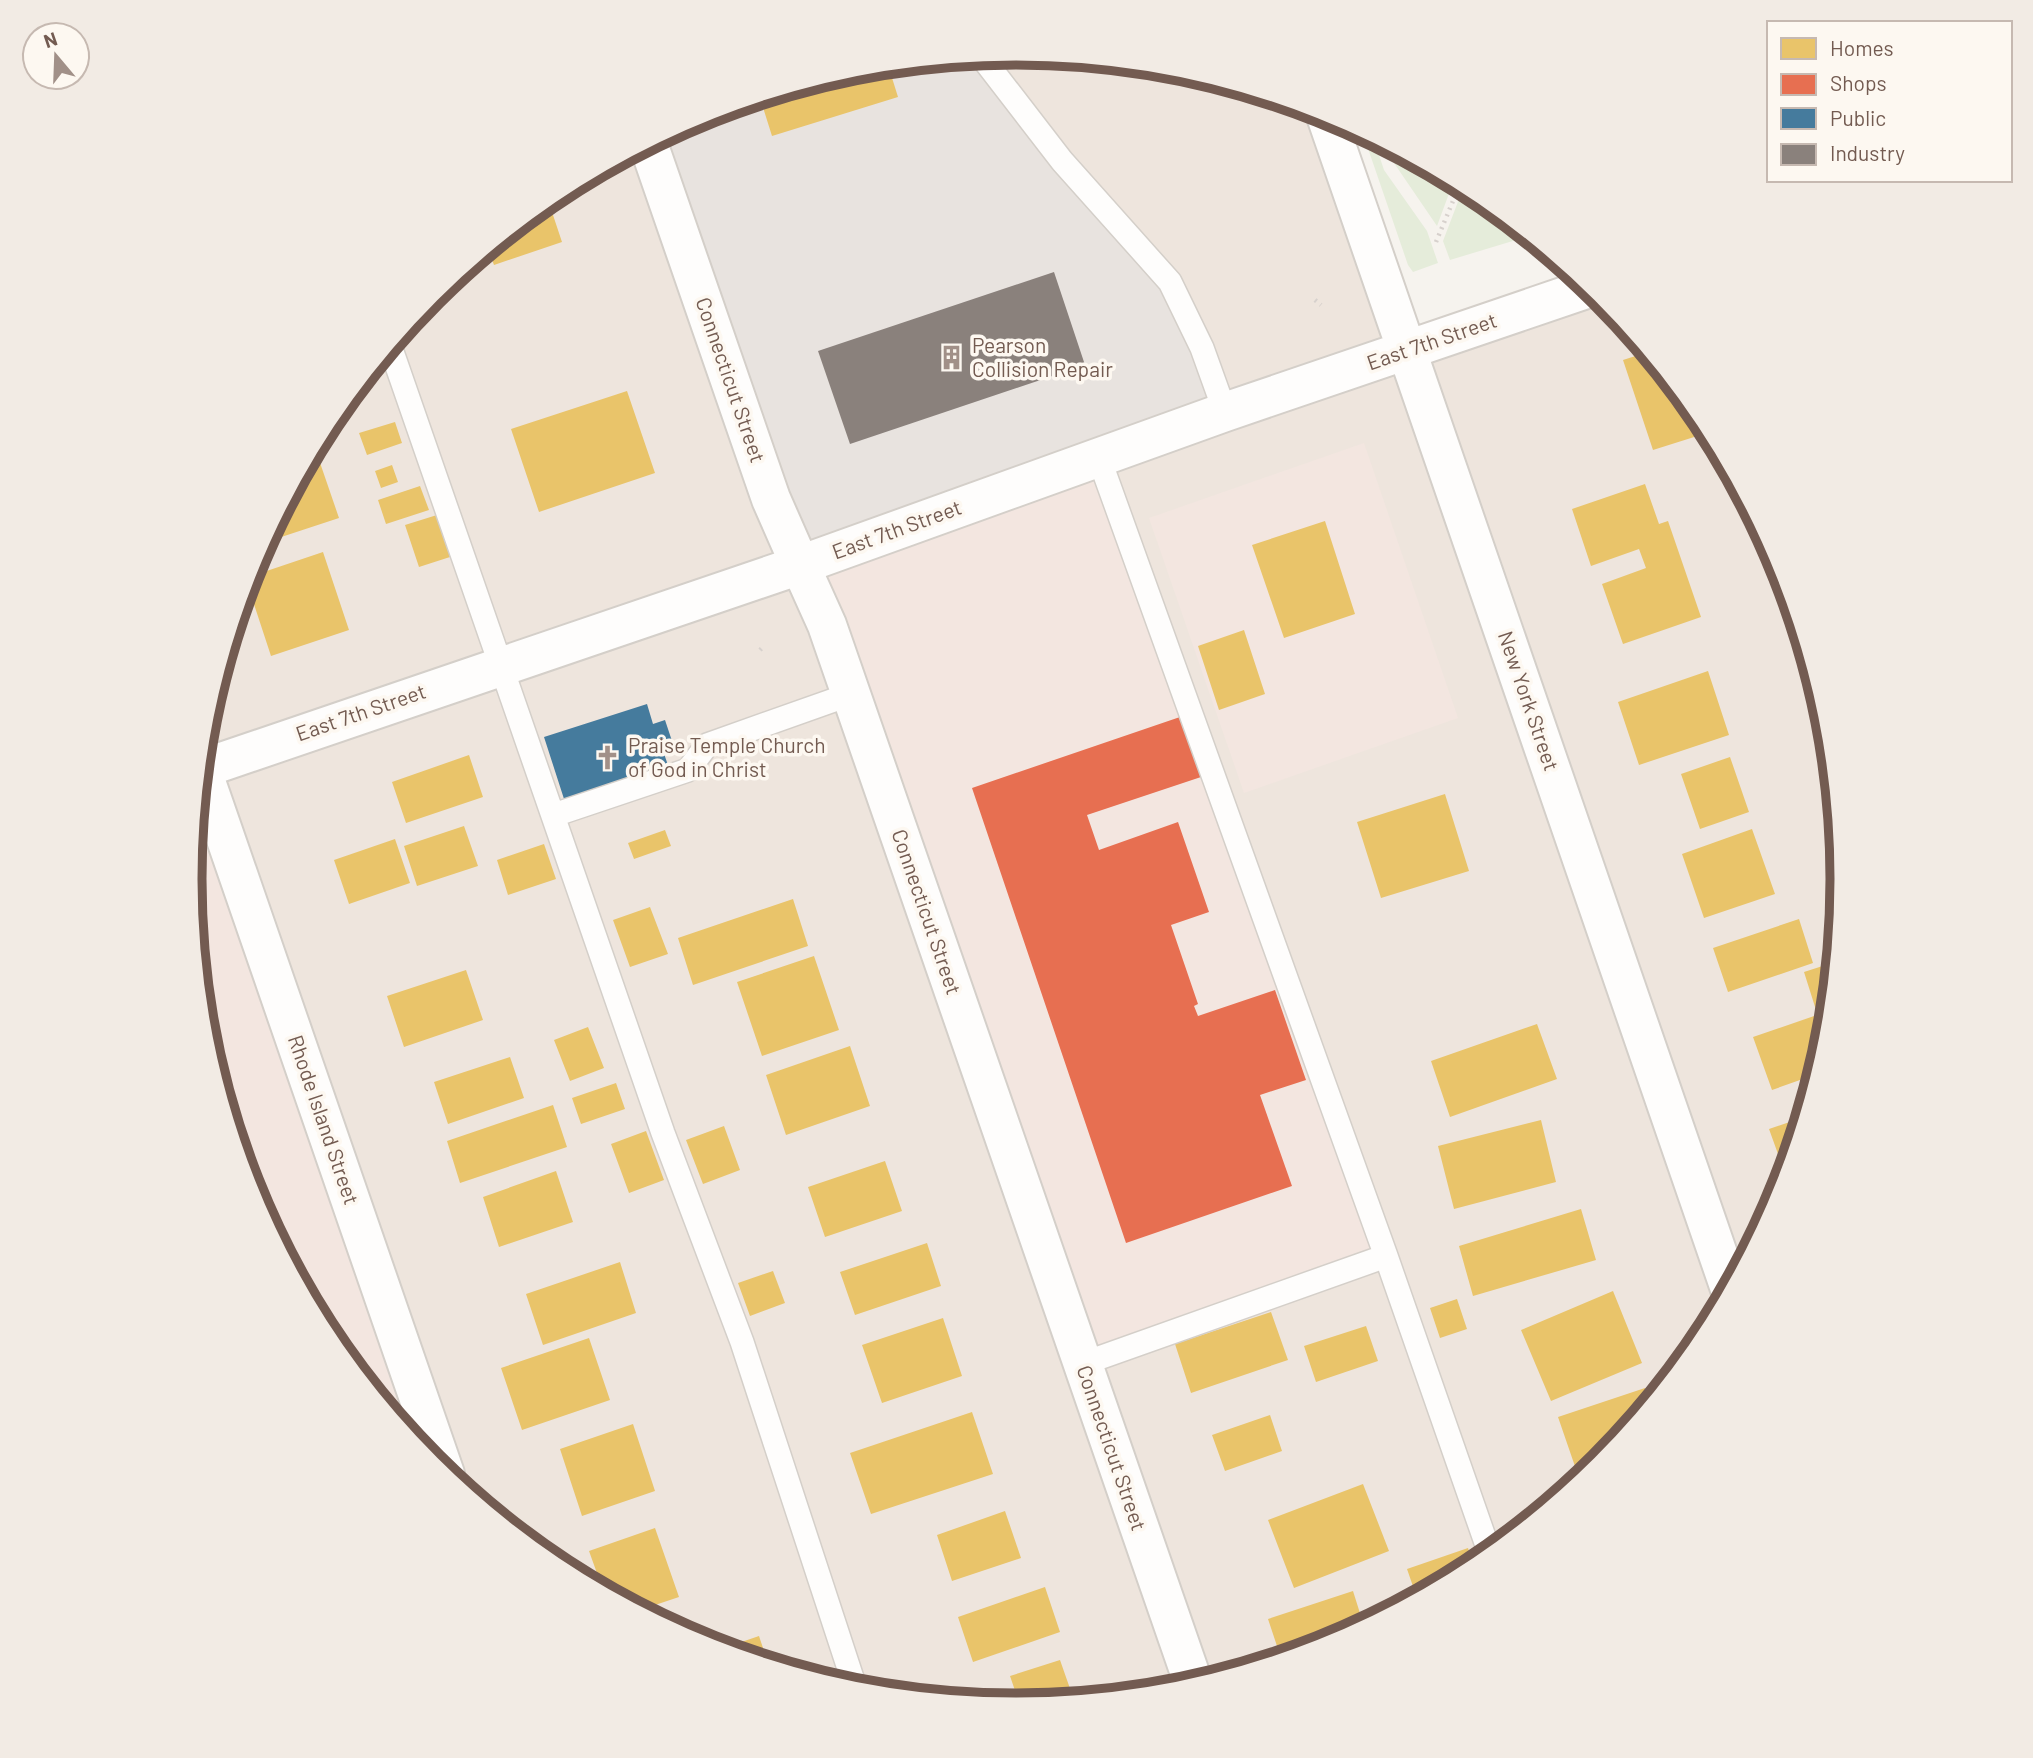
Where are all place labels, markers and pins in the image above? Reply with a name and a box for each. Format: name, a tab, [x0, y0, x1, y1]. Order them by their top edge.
place label: Pearson Collision Repair	[972, 332, 1113, 381]
building icon: Pearson Collision Repair	[938, 344, 966, 372]
place label: Praise Temple Church of God in Christ	[628, 732, 826, 781]
church icon: Praise Temple Church of God in Christ	[594, 744, 622, 772]

